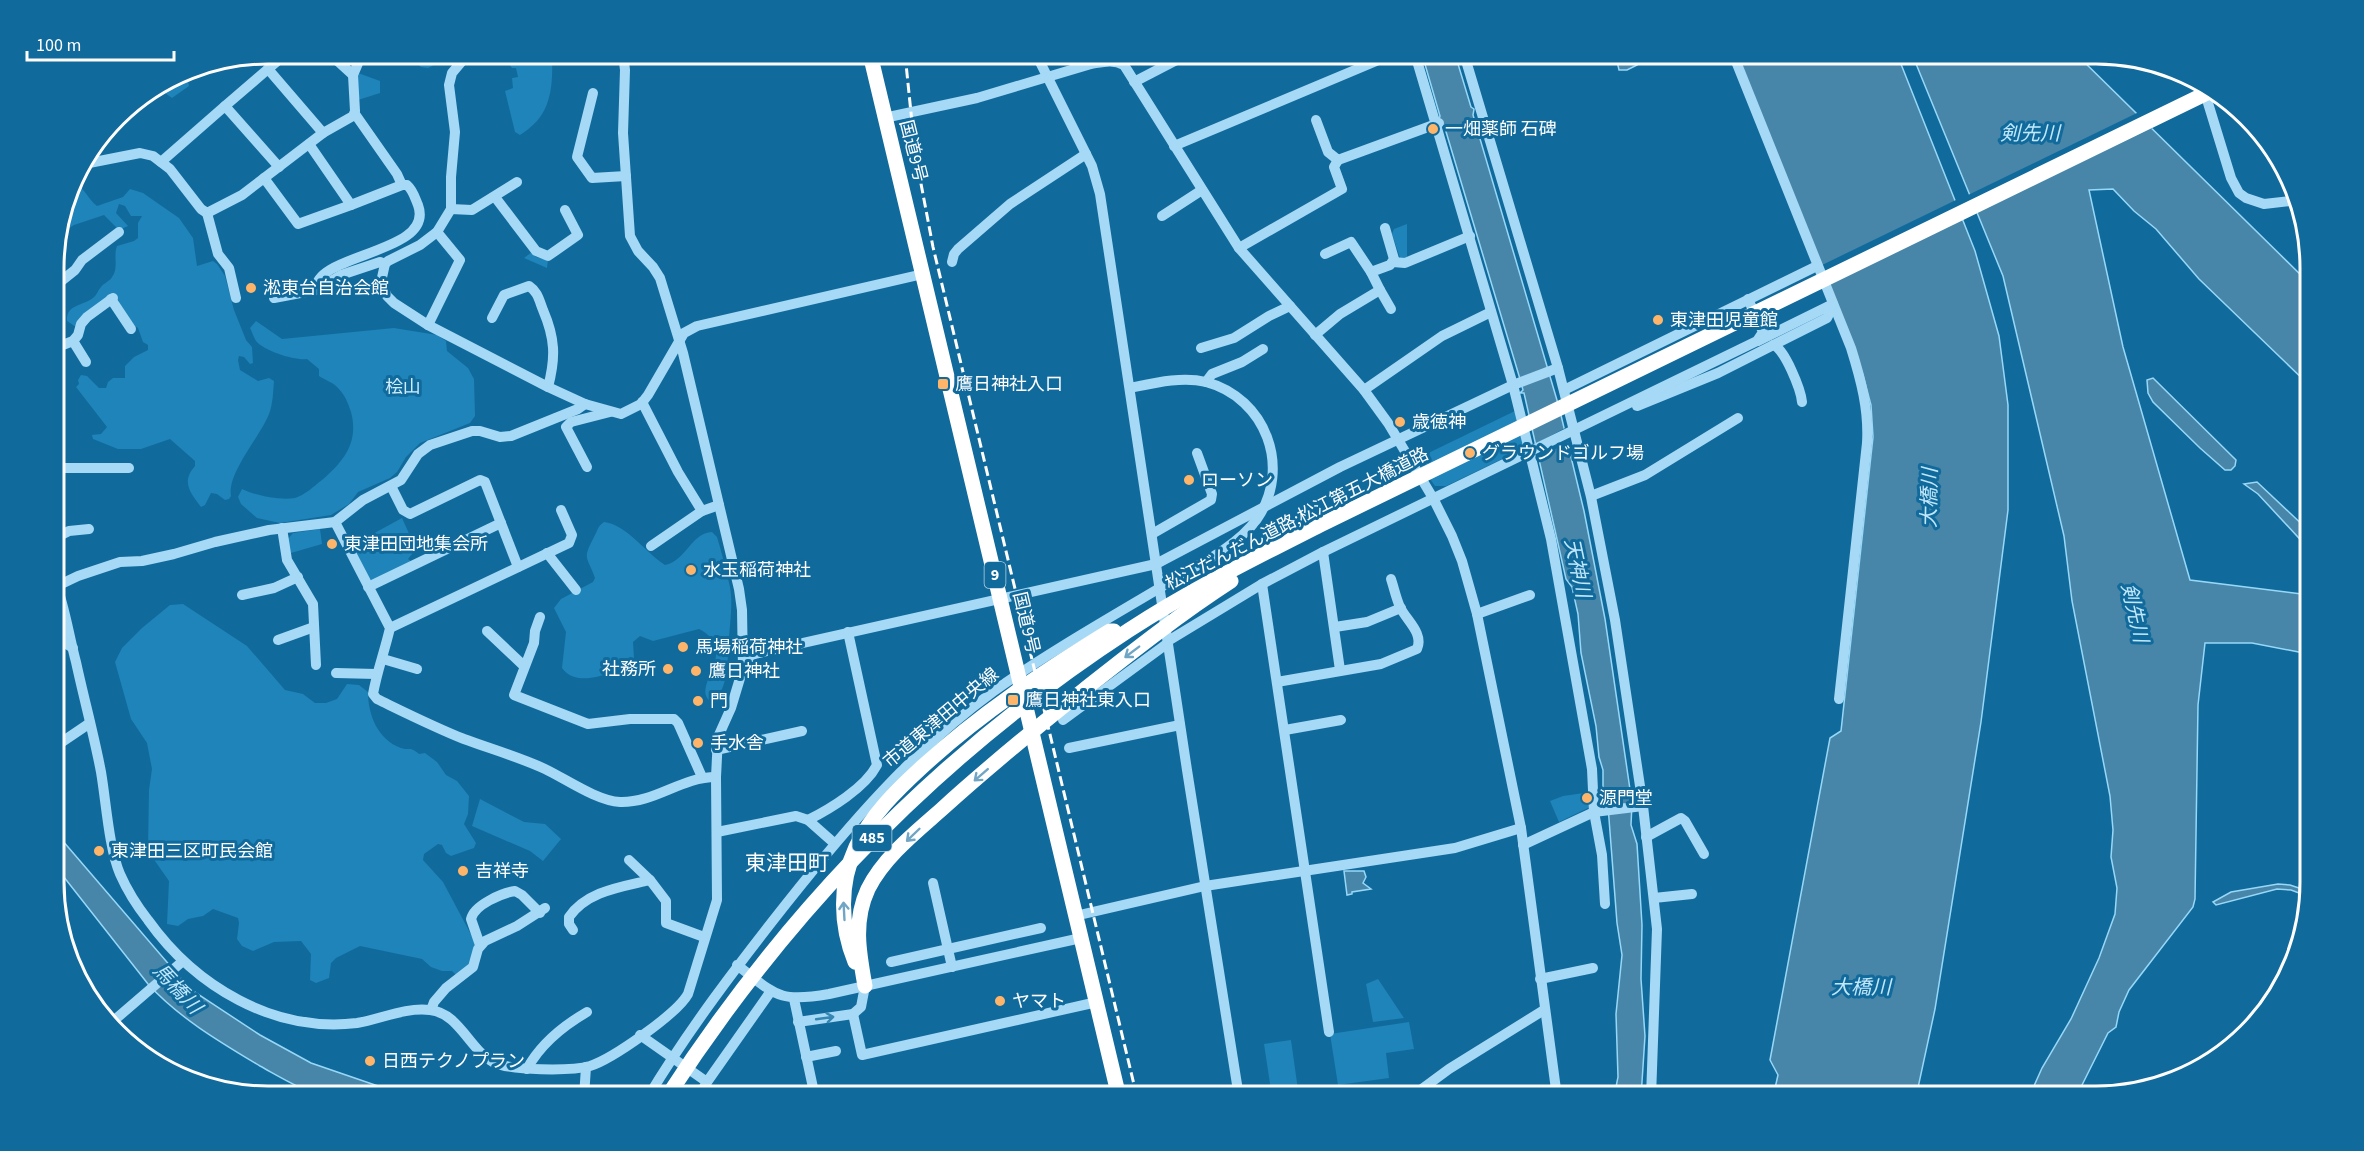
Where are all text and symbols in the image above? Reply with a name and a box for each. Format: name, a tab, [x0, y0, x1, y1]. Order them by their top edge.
scale bar	[27, 24, 174, 62]
text: 100 m	[36, 33, 81, 58]
street label: 国道9号	[893, 117, 933, 185]
place label: 一畑薬師 石碑	[1445, 117, 1557, 142]
water label: 剣先川	[2000, 120, 2062, 148]
marker: 一畑薬師 石碑	[1426, 122, 1440, 136]
place label: 淞東台自治会館	[263, 276, 389, 301]
marker: 淞東台自治会館	[244, 281, 258, 295]
place label: 東津田児童館	[1670, 308, 1778, 333]
marker: 東津田児童館	[1651, 313, 1665, 327]
place label: 鷹日神社入口	[955, 372, 1063, 397]
park label: 桧山	[385, 375, 421, 400]
marker: 鷹日神社入口	[936, 377, 950, 391]
place label: 歳徳神	[1412, 410, 1466, 435]
marker: 歳徳神	[1393, 415, 1407, 429]
street label: 松江だんだん道路;松江第五大橋道路	[1161, 441, 1433, 597]
place label: グラウンドゴルフ場	[1482, 441, 1644, 466]
marker: グラウンドゴルフ場	[1463, 446, 1477, 460]
water label: 大橋川	[1915, 466, 1945, 528]
place label: ローソン	[1201, 468, 1273, 493]
marker: ローソン	[1182, 473, 1196, 487]
place label: 東津田団地集会所	[344, 532, 488, 557]
water label: 天神川	[1557, 536, 1597, 602]
marker: 東津田団地集会所	[325, 537, 339, 551]
place label: 水玉稲荷神社	[703, 558, 811, 583]
road number: 9	[984, 562, 1006, 588]
marker: 水玉稲荷神社	[684, 563, 698, 577]
water label: 剣先川	[2114, 581, 2155, 647]
street label: 国道9号	[1007, 590, 1045, 656]
place label: 馬場稲荷神社	[695, 635, 803, 660]
marker: 馬場稲荷神社	[676, 640, 690, 654]
one-way arrow	[1125, 646, 1141, 658]
place label: 社務所	[602, 657, 656, 682]
place label: 鷹日神社	[708, 659, 780, 684]
marker: 社務所	[661, 662, 675, 676]
street label: 市道東津田中央線	[878, 662, 1004, 774]
marker: 鷹日神社	[689, 664, 703, 678]
place label: 鷹日神社東入口	[1025, 688, 1151, 713]
place label: 門	[710, 689, 728, 714]
marker: 鷹日神社東入口	[1006, 693, 1020, 707]
marker: 門	[691, 694, 705, 708]
place label: 手水舎	[710, 731, 764, 756]
marker: 手水舎	[691, 736, 705, 750]
one-way arrow	[973, 768, 989, 781]
place label: 源門堂	[1599, 786, 1653, 811]
marker: 源門堂	[1580, 791, 1594, 805]
road number: 485	[852, 825, 892, 851]
one-way arrow	[906, 828, 921, 843]
place label: 東津田三区町民会館	[111, 839, 273, 864]
marker: 東津田三区町民会館	[92, 844, 106, 858]
district label: 東津田町	[745, 848, 829, 878]
place label: 吉祥寺	[475, 859, 529, 884]
marker: 吉祥寺	[456, 864, 470, 878]
one-way arrow	[838, 901, 849, 921]
water label: 馬橋川	[146, 958, 209, 1022]
water label: 大橋川	[1831, 974, 1893, 1002]
place label: ヤマト	[1012, 989, 1066, 1014]
marker: ヤマト	[993, 994, 1007, 1008]
one-way arrow	[815, 1013, 835, 1024]
place label: 日西テクノプラン	[382, 1049, 525, 1074]
marker: 日西テクノプラン	[363, 1054, 377, 1068]

